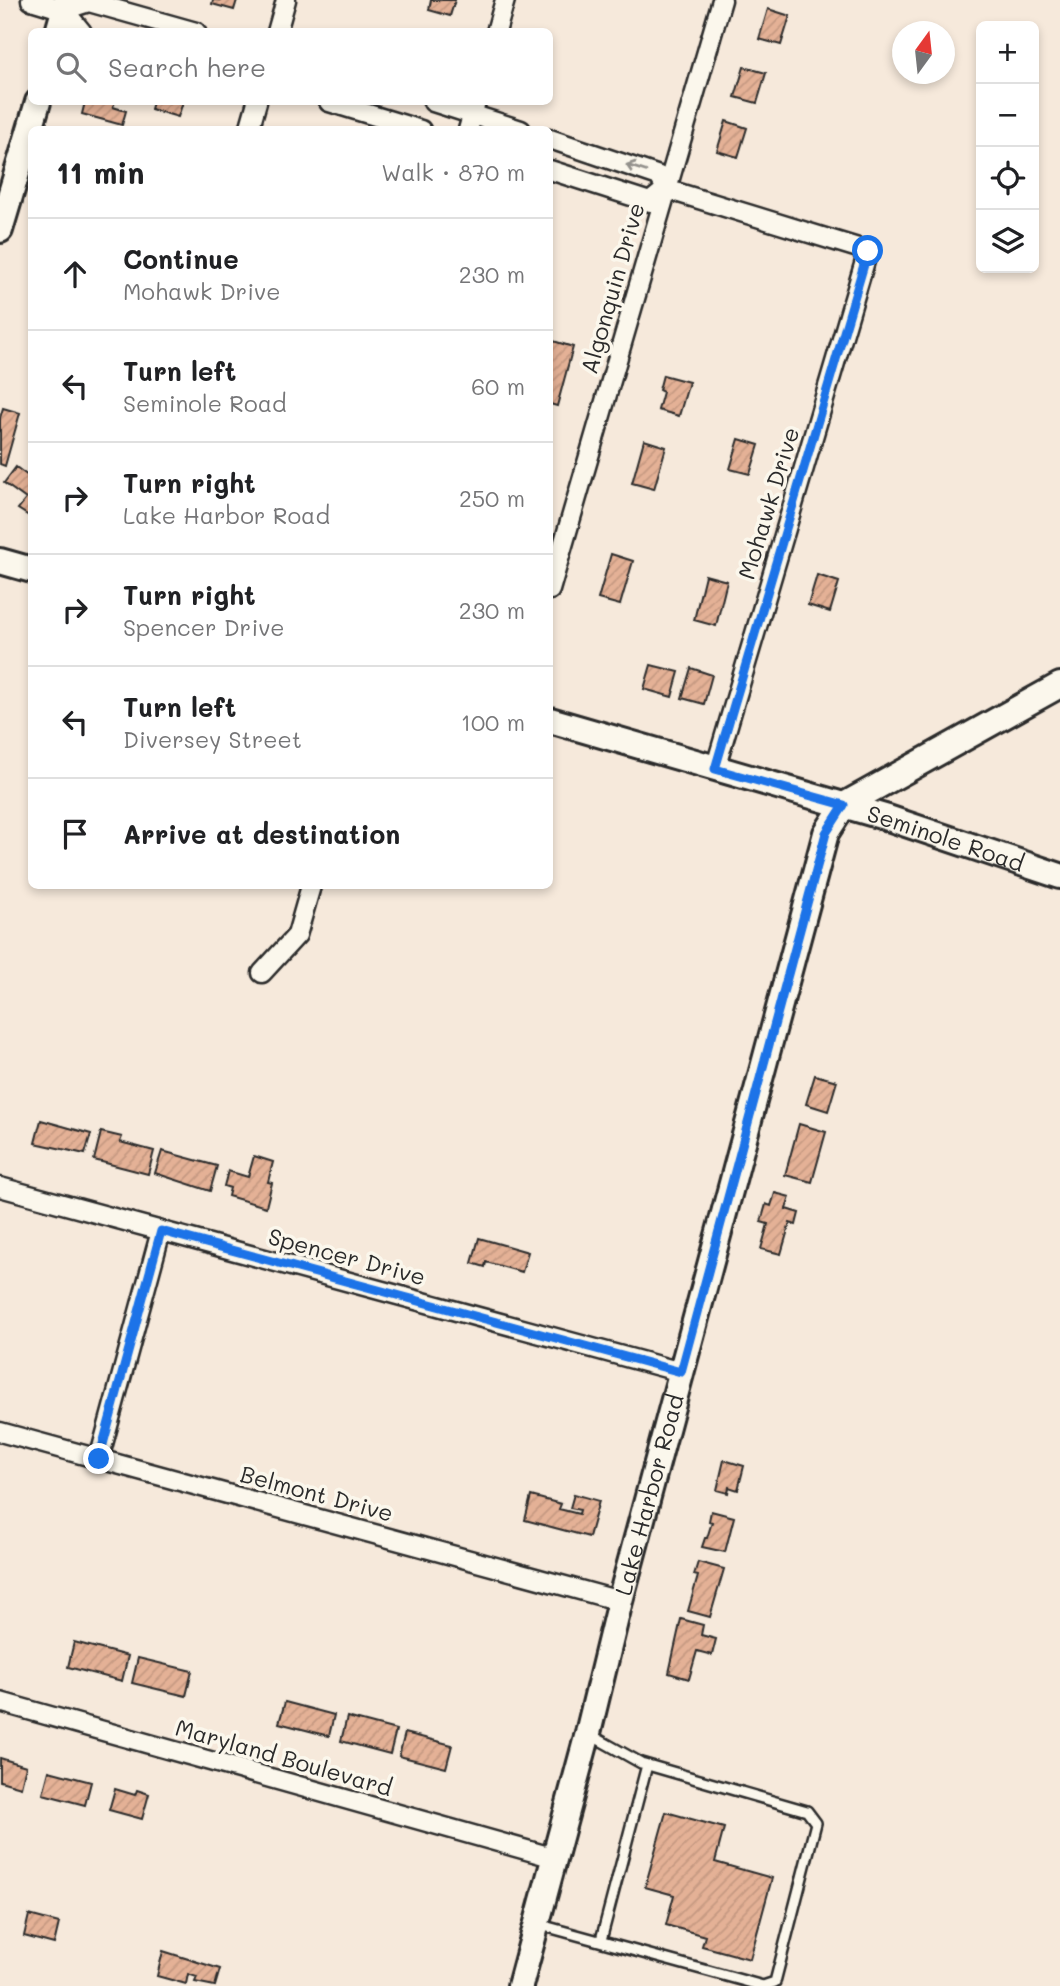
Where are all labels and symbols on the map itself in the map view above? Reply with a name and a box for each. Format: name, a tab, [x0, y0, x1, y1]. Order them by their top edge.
north arrow	[892, 21, 955, 84]
one-way arrow	[625, 161, 647, 174]
street label: Algonquin Drive	[573, 199, 651, 377]
route start	[852, 235, 883, 266]
street label: Mohawk Drive	[731, 423, 805, 583]
street label: Seminole Road	[864, 798, 1028, 878]
street label: Spencer Drive	[265, 1221, 429, 1291]
street label: Lake Harbor Road	[607, 1391, 690, 1598]
route end	[83, 1443, 114, 1474]
street label: Belmont Drive	[237, 1458, 397, 1528]
street label: Maryland Boulevard	[172, 1712, 396, 1802]

